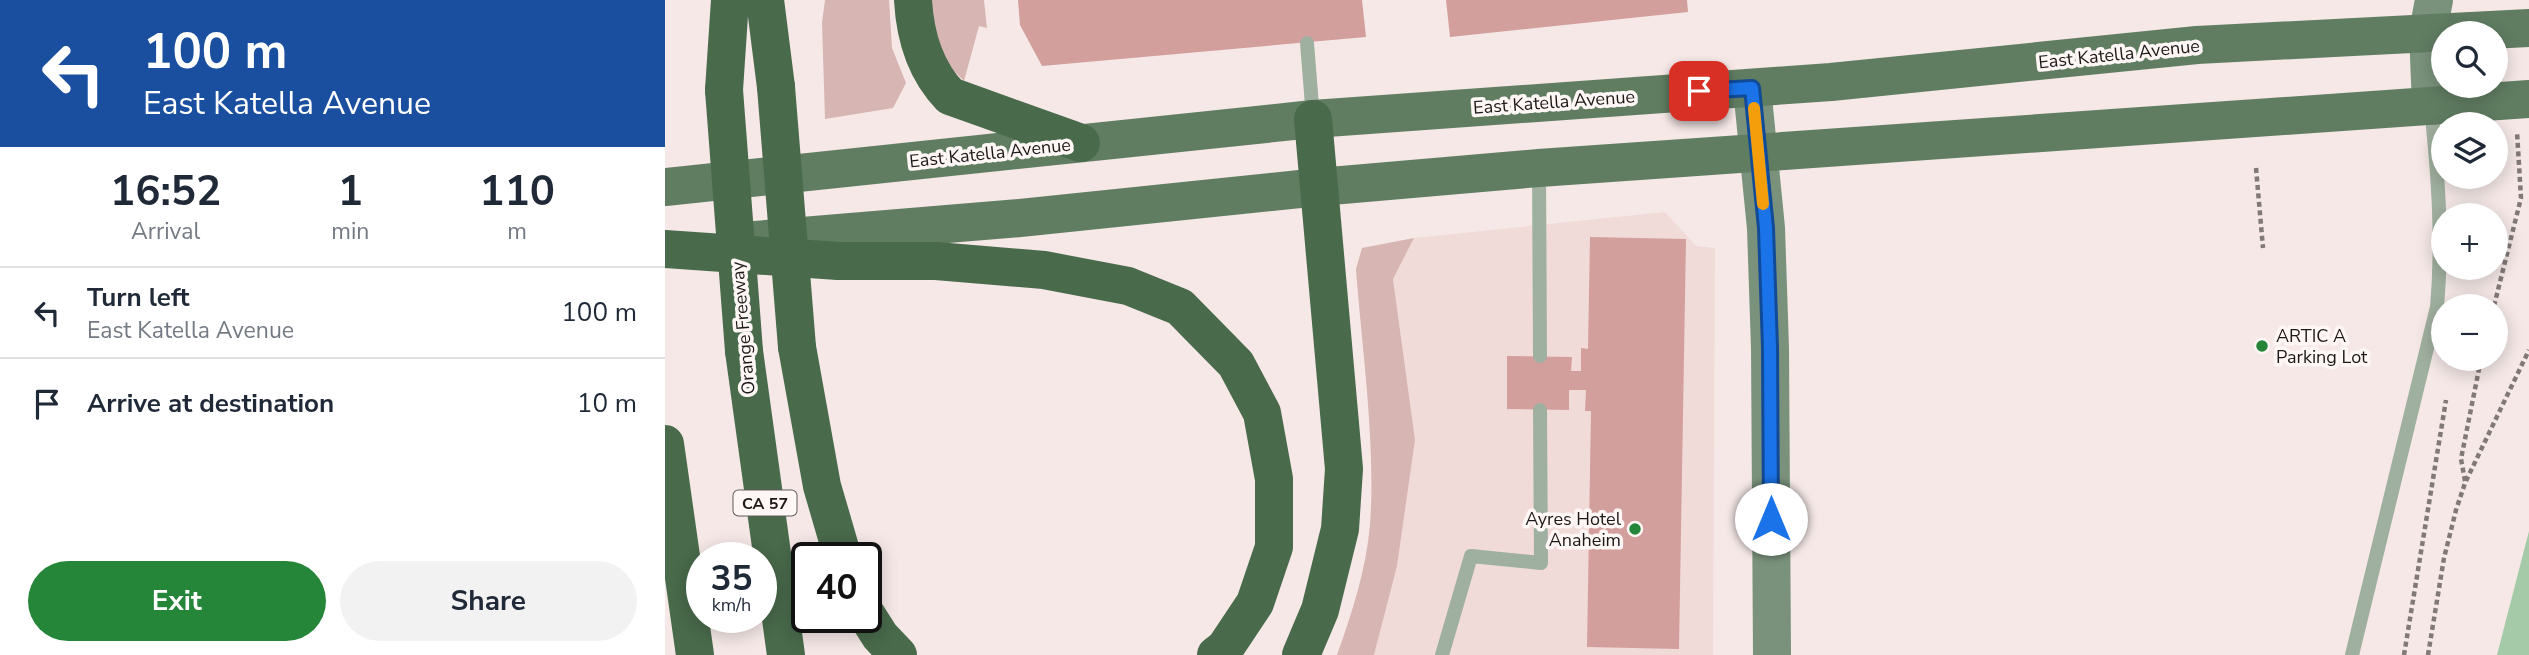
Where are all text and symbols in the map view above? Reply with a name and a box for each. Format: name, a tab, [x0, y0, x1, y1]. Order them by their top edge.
text: 100 m	[143, 18, 287, 85]
map controls	[2431, 21, 2508, 371]
button: search	[2431, 21, 2508, 98]
icon: left	[28, 28, 119, 119]
street label: East Katella Avenue	[2037, 34, 2201, 74]
pin	[1669, 61, 1729, 121]
icon: arrive	[1680, 72, 1718, 110]
text: East Katella Avenue	[143, 82, 431, 125]
street label: East Katella Avenue	[1472, 84, 1636, 120]
button: layers	[2431, 112, 2508, 189]
street label: East Katella Avenue	[908, 133, 1072, 173]
text: 16:52	[110, 163, 221, 220]
text: 1	[338, 163, 363, 220]
text: 110	[479, 163, 555, 220]
button: +	[2431, 203, 2508, 280]
text: Arrival	[131, 216, 200, 247]
text: min	[331, 216, 369, 247]
text: m	[507, 216, 527, 247]
street label: Orange Freeway	[725, 260, 761, 395]
text: Turn left	[87, 280, 190, 315]
icon: left	[28, 294, 66, 332]
button: −	[2431, 294, 2508, 371]
text: 100 m	[561, 295, 637, 330]
text: East Katella Avenue	[87, 315, 294, 346]
place label: ARTIC A Parking Lot	[2276, 324, 2368, 369]
marker: ARTIC A Parking Lot	[2254, 338, 2270, 354]
icon: arrive	[28, 385, 66, 423]
text: Arrive at destination	[87, 386, 334, 421]
text: 10 m	[577, 386, 637, 421]
position arrow	[1734, 482, 1808, 556]
road number: CA 57	[733, 490, 797, 516]
place label: Ayres Hotel Anaheim	[1525, 507, 1622, 552]
marker: Ayres Hotel Anaheim	[1627, 521, 1643, 537]
speed limit sign: 40	[791, 542, 882, 633]
text: 35	[710, 555, 753, 602]
button: Exit	[28, 561, 326, 641]
button: Share	[340, 561, 637, 641]
text: km/h	[712, 593, 751, 617]

